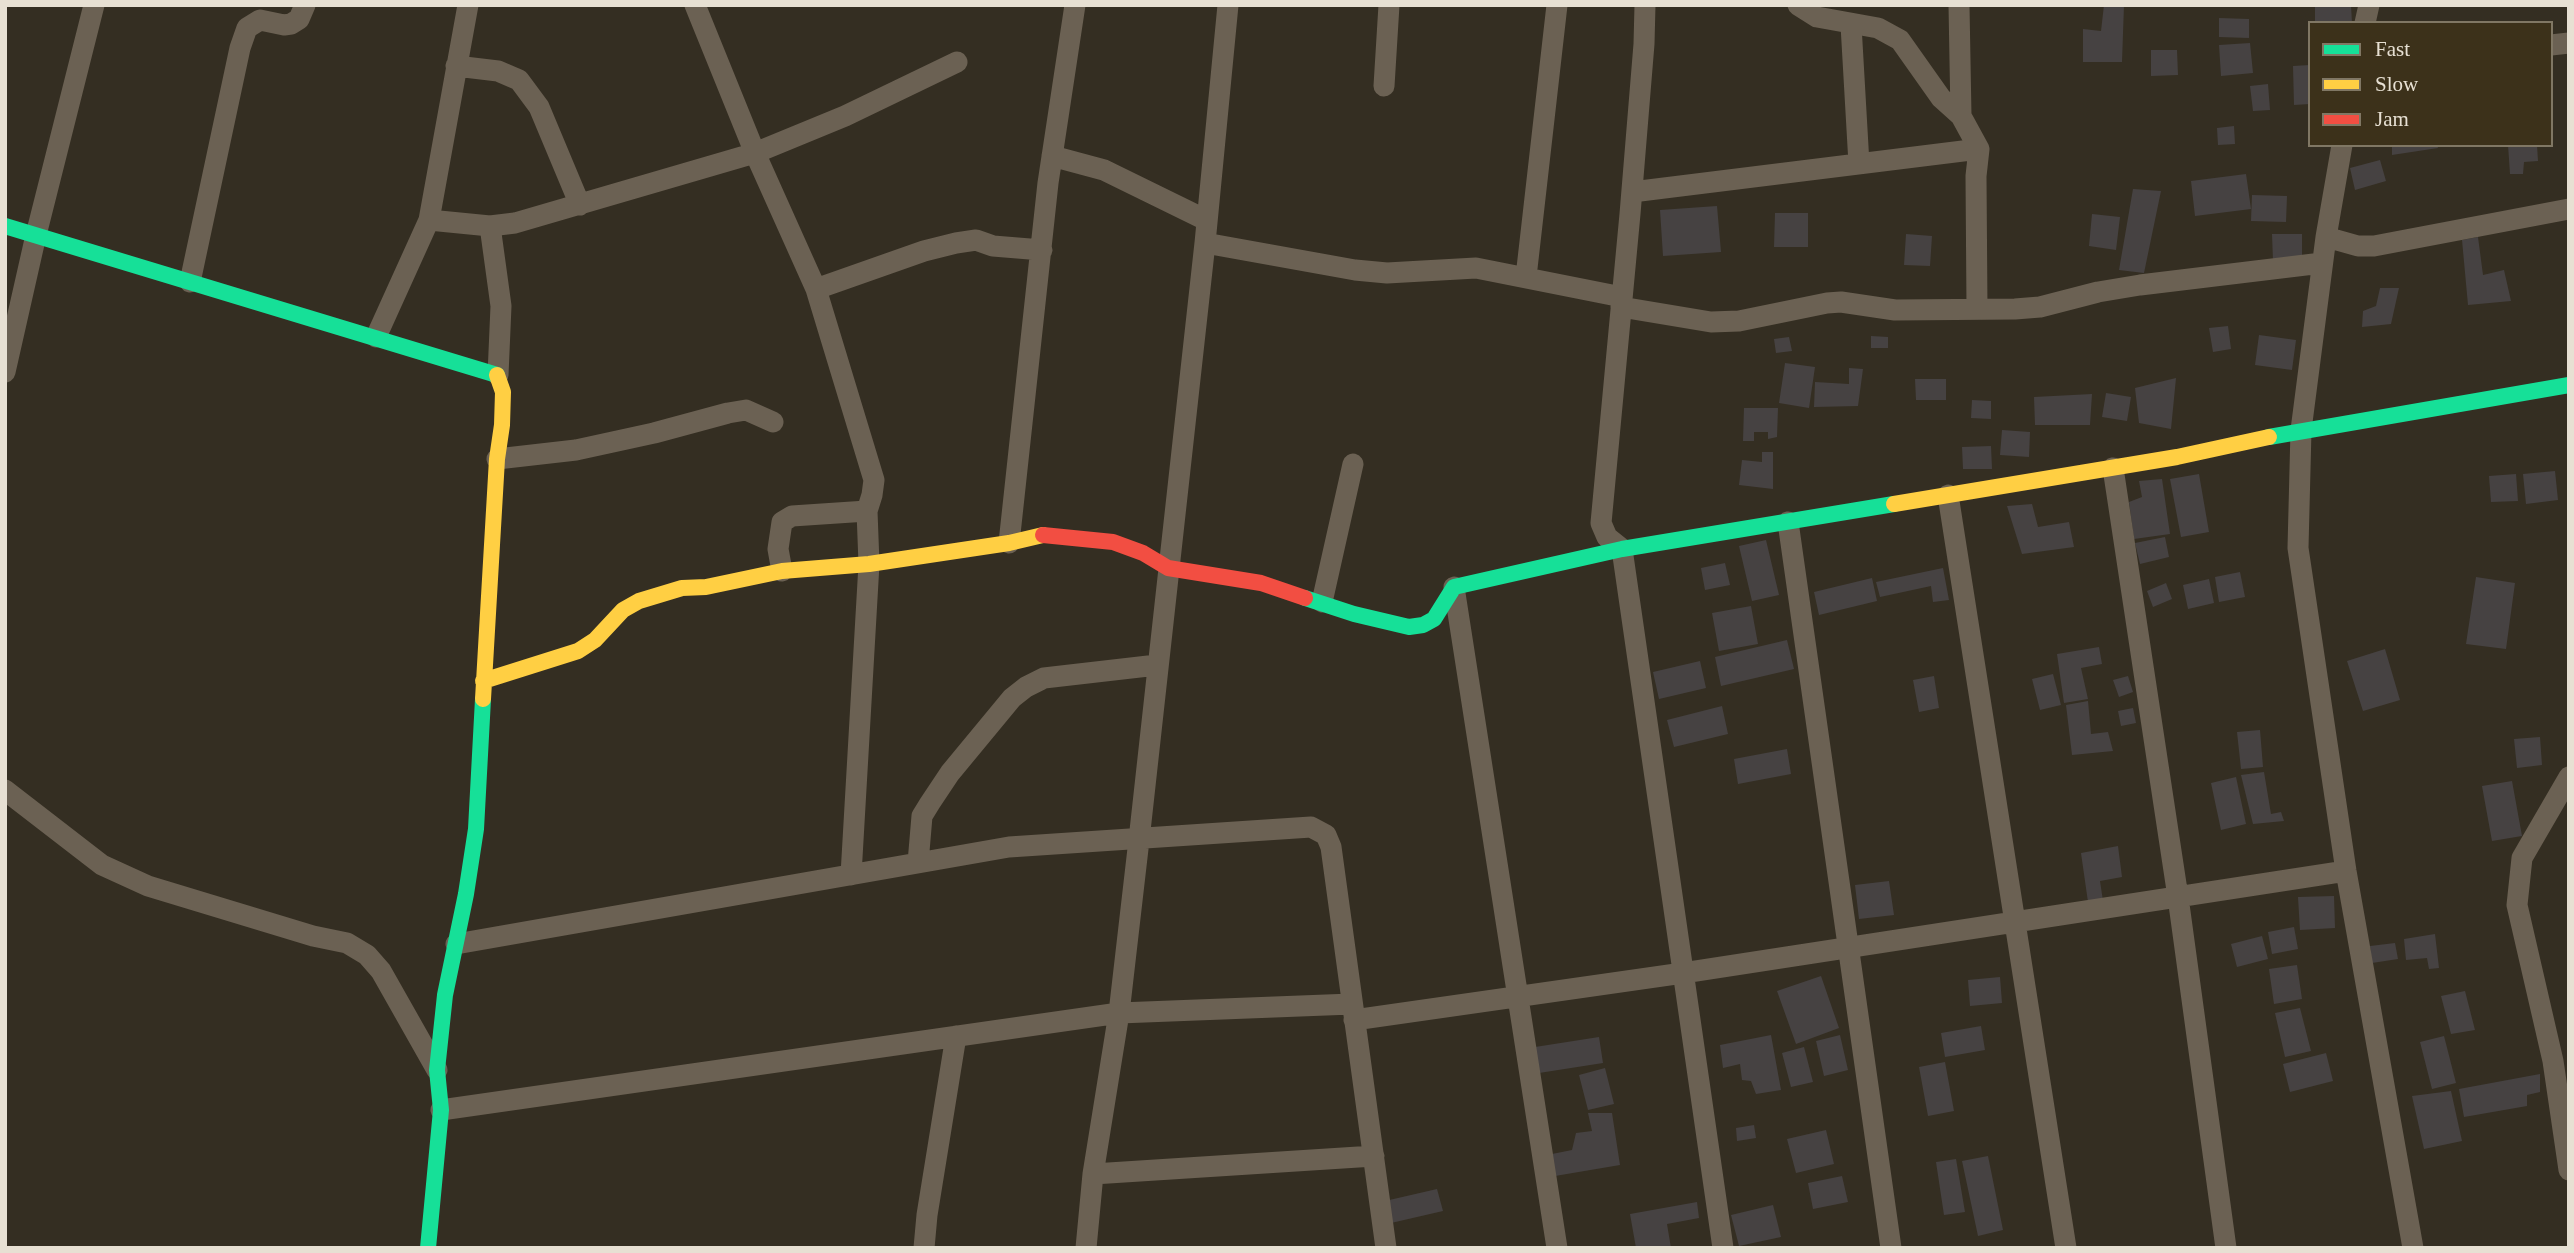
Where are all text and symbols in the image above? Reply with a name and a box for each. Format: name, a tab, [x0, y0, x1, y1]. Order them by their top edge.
legend	[2308, 21, 2553, 147]
text: Fast	[2375, 37, 2410, 61]
text: Slow	[2375, 72, 2418, 96]
text: Jam	[2375, 107, 2409, 131]

